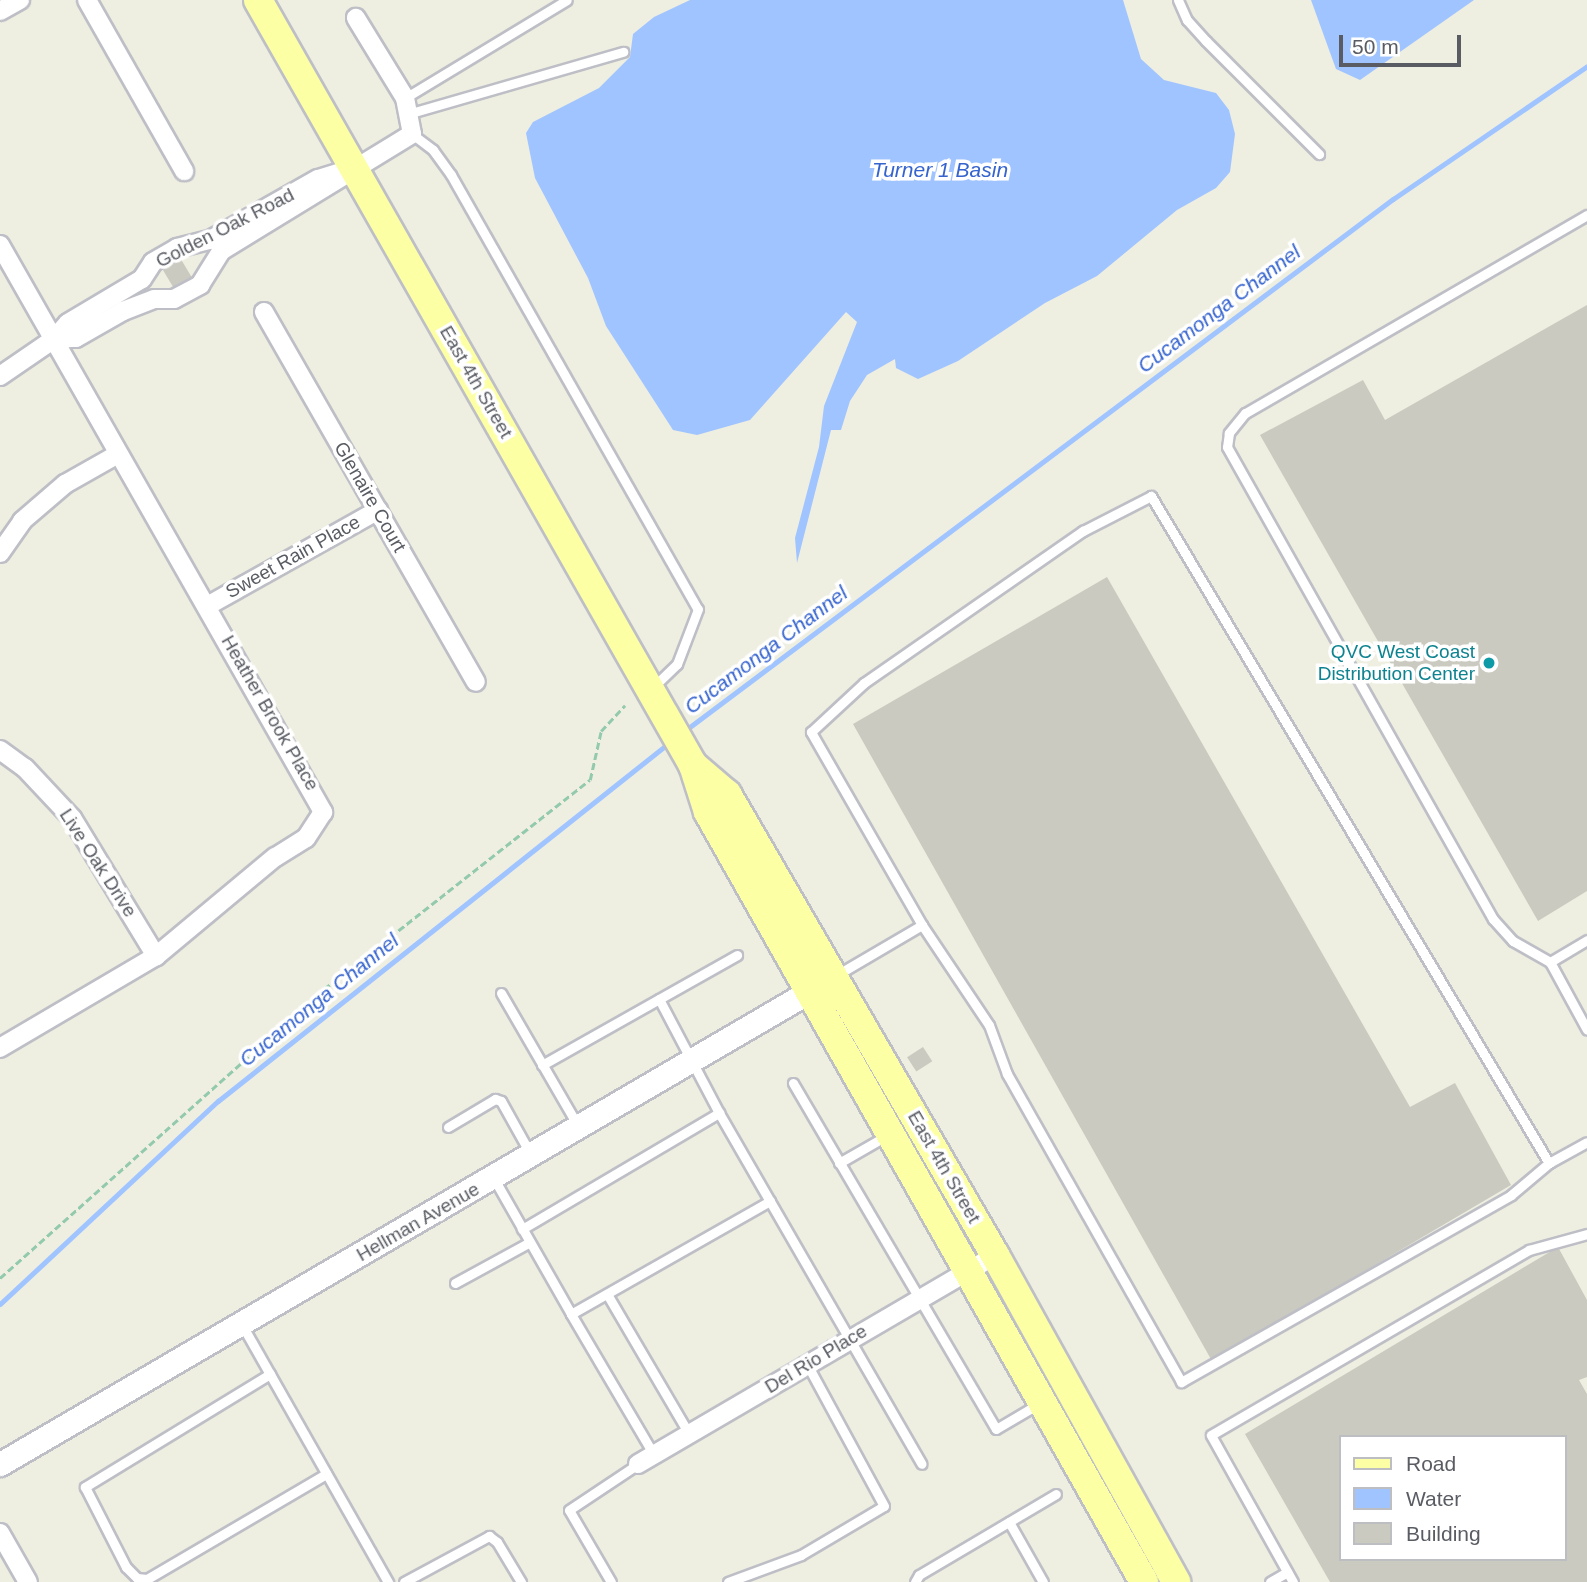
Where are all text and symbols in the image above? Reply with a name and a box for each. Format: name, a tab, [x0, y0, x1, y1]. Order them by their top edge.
scale bar	[1342, 21, 1464, 65]
text: 50 m	[1352, 35, 1399, 58]
water label: Turner 1 Basin	[872, 157, 1008, 183]
street label: Golden Oak Road	[152, 183, 298, 273]
water label: Cucamonga Channel	[1133, 240, 1305, 378]
street label: East 4th Street	[435, 322, 517, 442]
street label: Glenaire Court	[329, 438, 411, 556]
street label: Sweet Rain Place	[222, 511, 364, 603]
water label: Cucamonga Channel	[680, 581, 852, 719]
street label: Heather Brook Place	[216, 631, 324, 795]
place label: QVC West Coast Distribution Center	[1318, 641, 1475, 685]
marker: QVC West Coast Distribution Center	[1481, 655, 1497, 671]
street label: Live Oak Drive	[55, 805, 141, 921]
water label: Cucamonga Channel	[234, 928, 404, 1072]
street label: East 4th Street	[903, 1107, 985, 1227]
street label: Hellman Avenue	[352, 1177, 484, 1267]
street label: Del Rio Place	[761, 1320, 871, 1398]
legend	[1338, 1435, 1566, 1561]
text: Road	[1406, 1452, 1456, 1475]
text: Water	[1406, 1487, 1461, 1510]
text: Building	[1406, 1522, 1481, 1545]

